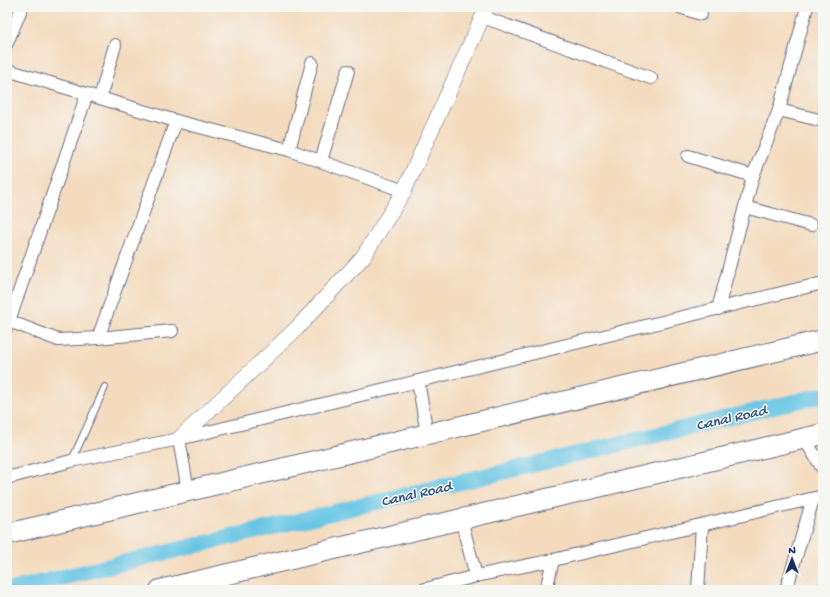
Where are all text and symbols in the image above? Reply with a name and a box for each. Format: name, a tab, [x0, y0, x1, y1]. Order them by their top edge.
water label: Canal Road	[695, 402, 770, 436]
water label: Canal Road	[380, 478, 455, 512]
north arrow	[772, 539, 812, 579]
text: N	[788, 545, 796, 557]

